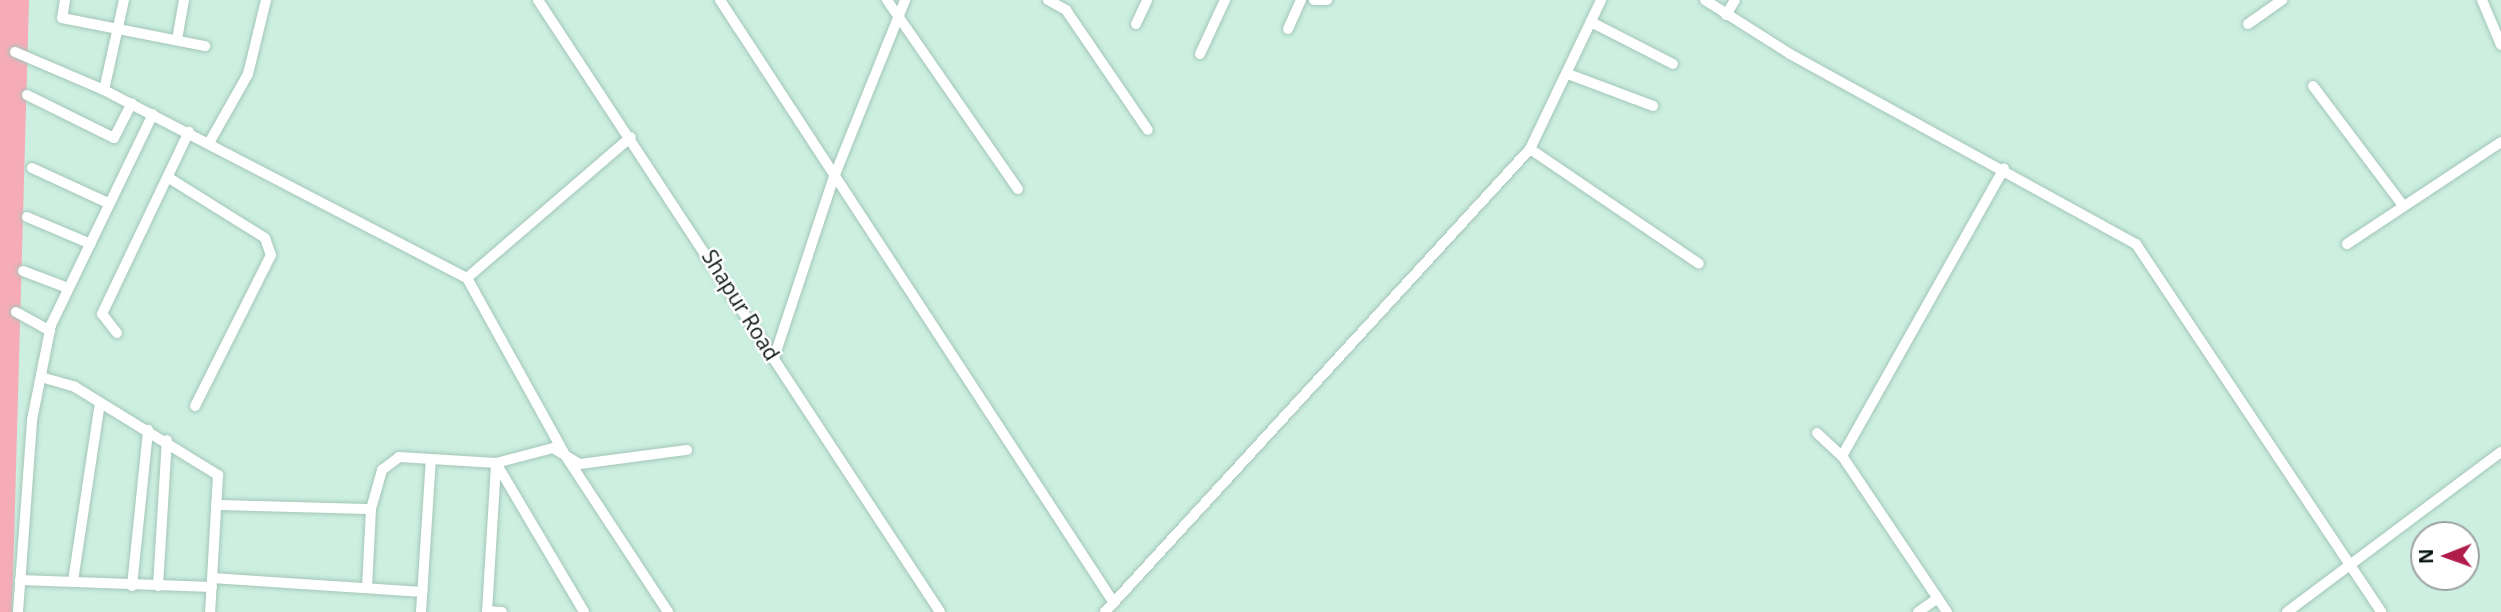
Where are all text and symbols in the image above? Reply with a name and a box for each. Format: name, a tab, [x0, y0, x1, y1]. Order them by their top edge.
street label: Shapur Road	[697, 245, 785, 365]
north arrow	[2410, 521, 2480, 591]
text: N	[2413, 548, 2439, 564]

